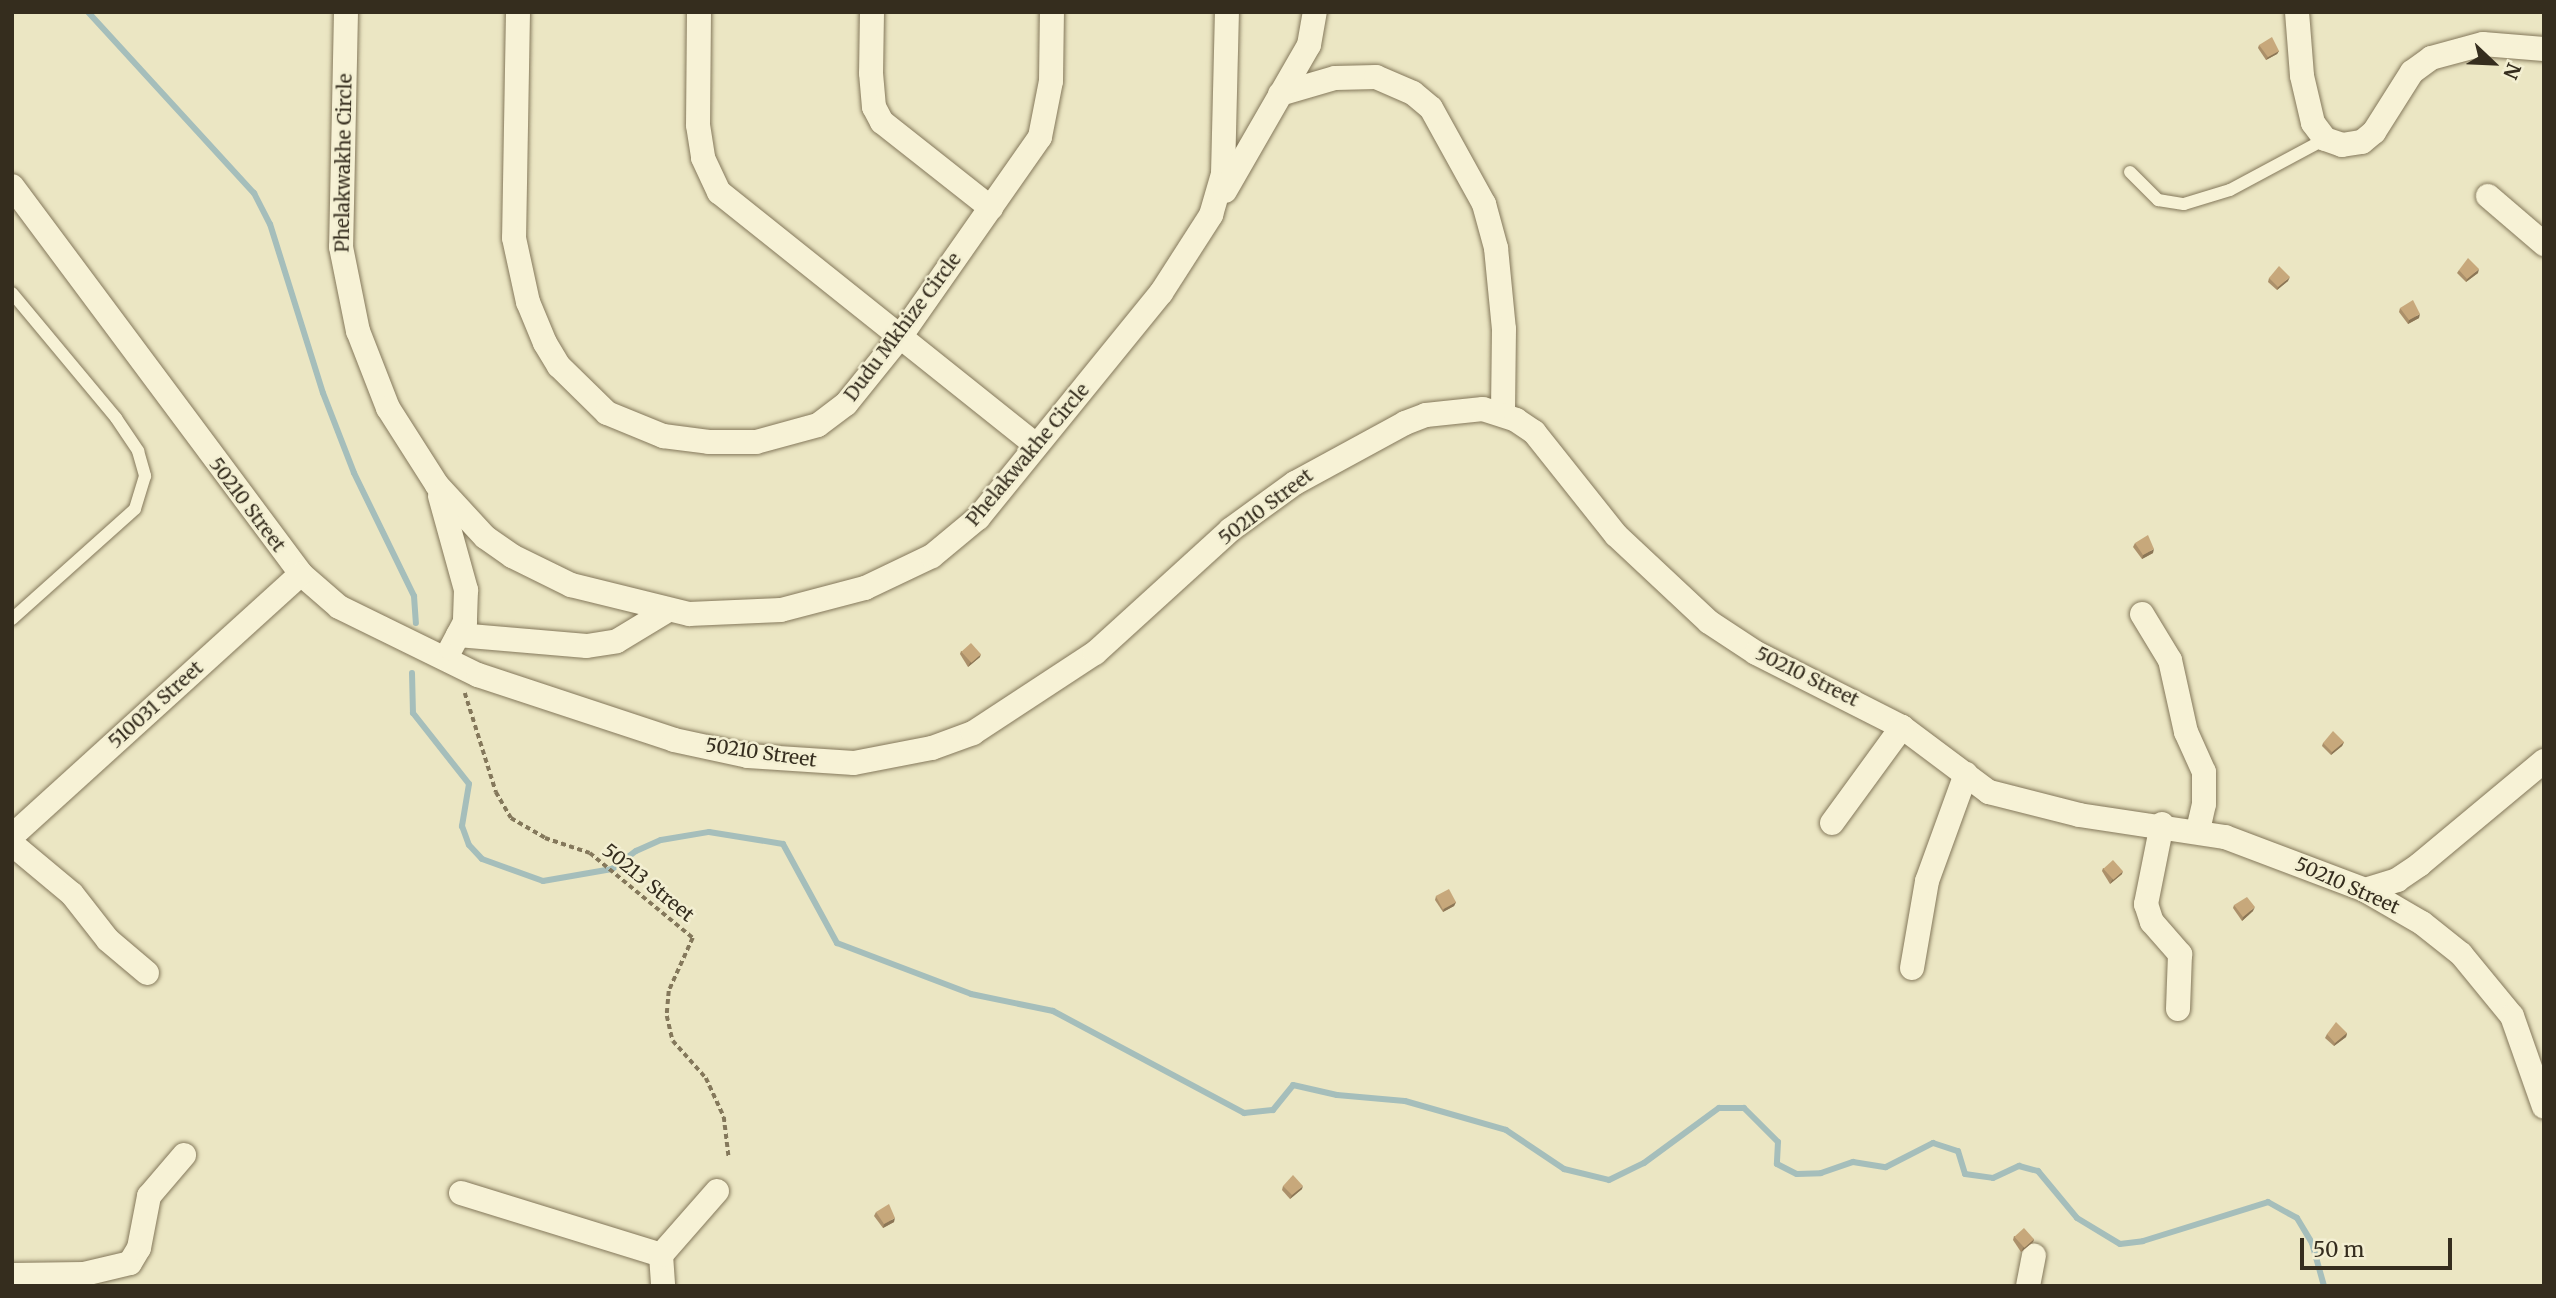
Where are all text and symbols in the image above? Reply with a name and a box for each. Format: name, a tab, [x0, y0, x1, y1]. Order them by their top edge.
north arrow	[2458, 28, 2528, 98]
text: N	[2498, 60, 2526, 83]
street label: Phelakwakhe Circle	[331, 73, 357, 253]
street label: Dudu Mkhize Circle	[840, 248, 966, 406]
street label: Phelakwakhe Circle	[962, 379, 1094, 531]
street label: 50210 Street	[204, 453, 290, 557]
street label: 50210 Street	[1214, 464, 1318, 550]
street label: 50210 Street	[1752, 642, 1862, 712]
street label: 510031 Street	[104, 657, 208, 753]
street label: 50210 Street	[704, 734, 818, 772]
street label: 50213 Street	[598, 839, 698, 927]
street label: 50210 Street	[2291, 853, 2403, 919]
scale bar	[2304, 1224, 2456, 1268]
text: 50 m	[2313, 1236, 2364, 1263]

